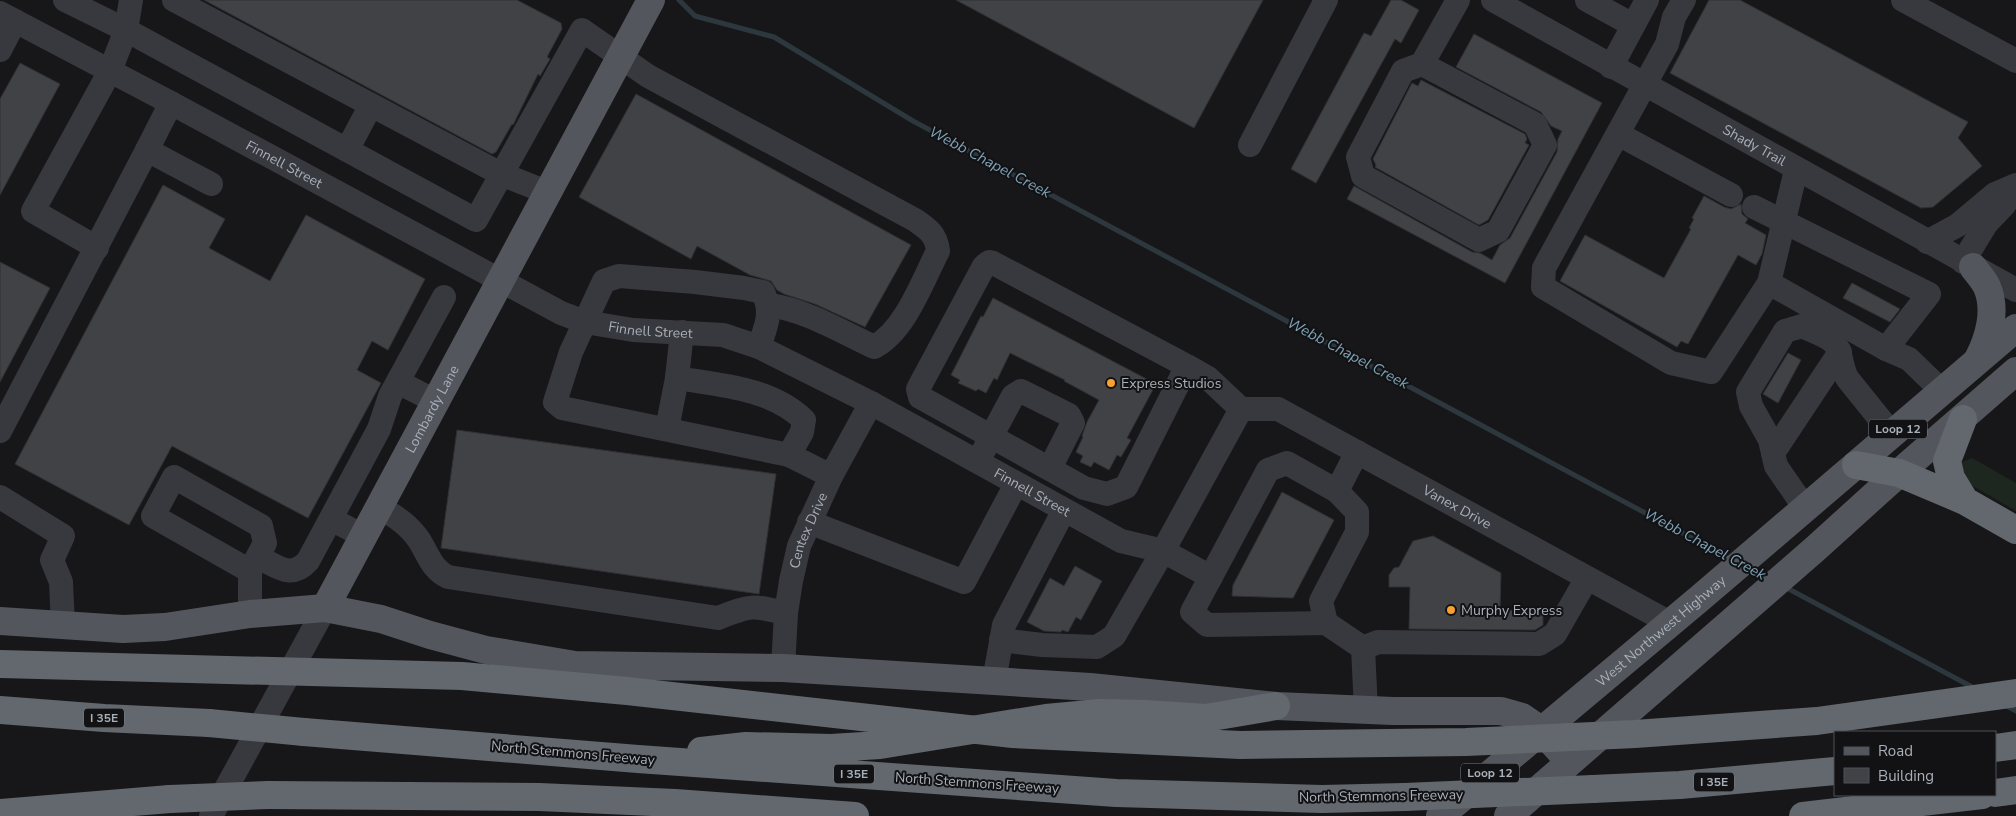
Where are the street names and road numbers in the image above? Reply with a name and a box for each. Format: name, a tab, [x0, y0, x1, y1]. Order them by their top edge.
street label: Shady Trail	[1719, 120, 1790, 171]
street label: Finnell Street	[243, 136, 326, 192]
street label: Finnell Street	[607, 317, 693, 343]
street label: Lombardy Lane	[400, 361, 463, 456]
road number: Loop 12	[1869, 419, 1927, 438]
street label: Finnell Street	[991, 463, 1074, 521]
street label: Vanex Drive	[1418, 480, 1495, 533]
street label: Centex Drive	[785, 489, 832, 570]
street label: West Northwest Highway	[1592, 570, 1730, 691]
road number: I 35E	[84, 708, 124, 728]
street label: North Stemmons Freeway	[490, 736, 656, 770]
road number: I 35E	[834, 764, 874, 784]
road number: Loop 12	[1461, 764, 1519, 782]
street label: North Stemmons Freeway	[894, 768, 1060, 798]
road number: I 35E	[1694, 772, 1734, 792]
street label: North Stemmons Freeway	[1299, 785, 1464, 807]

